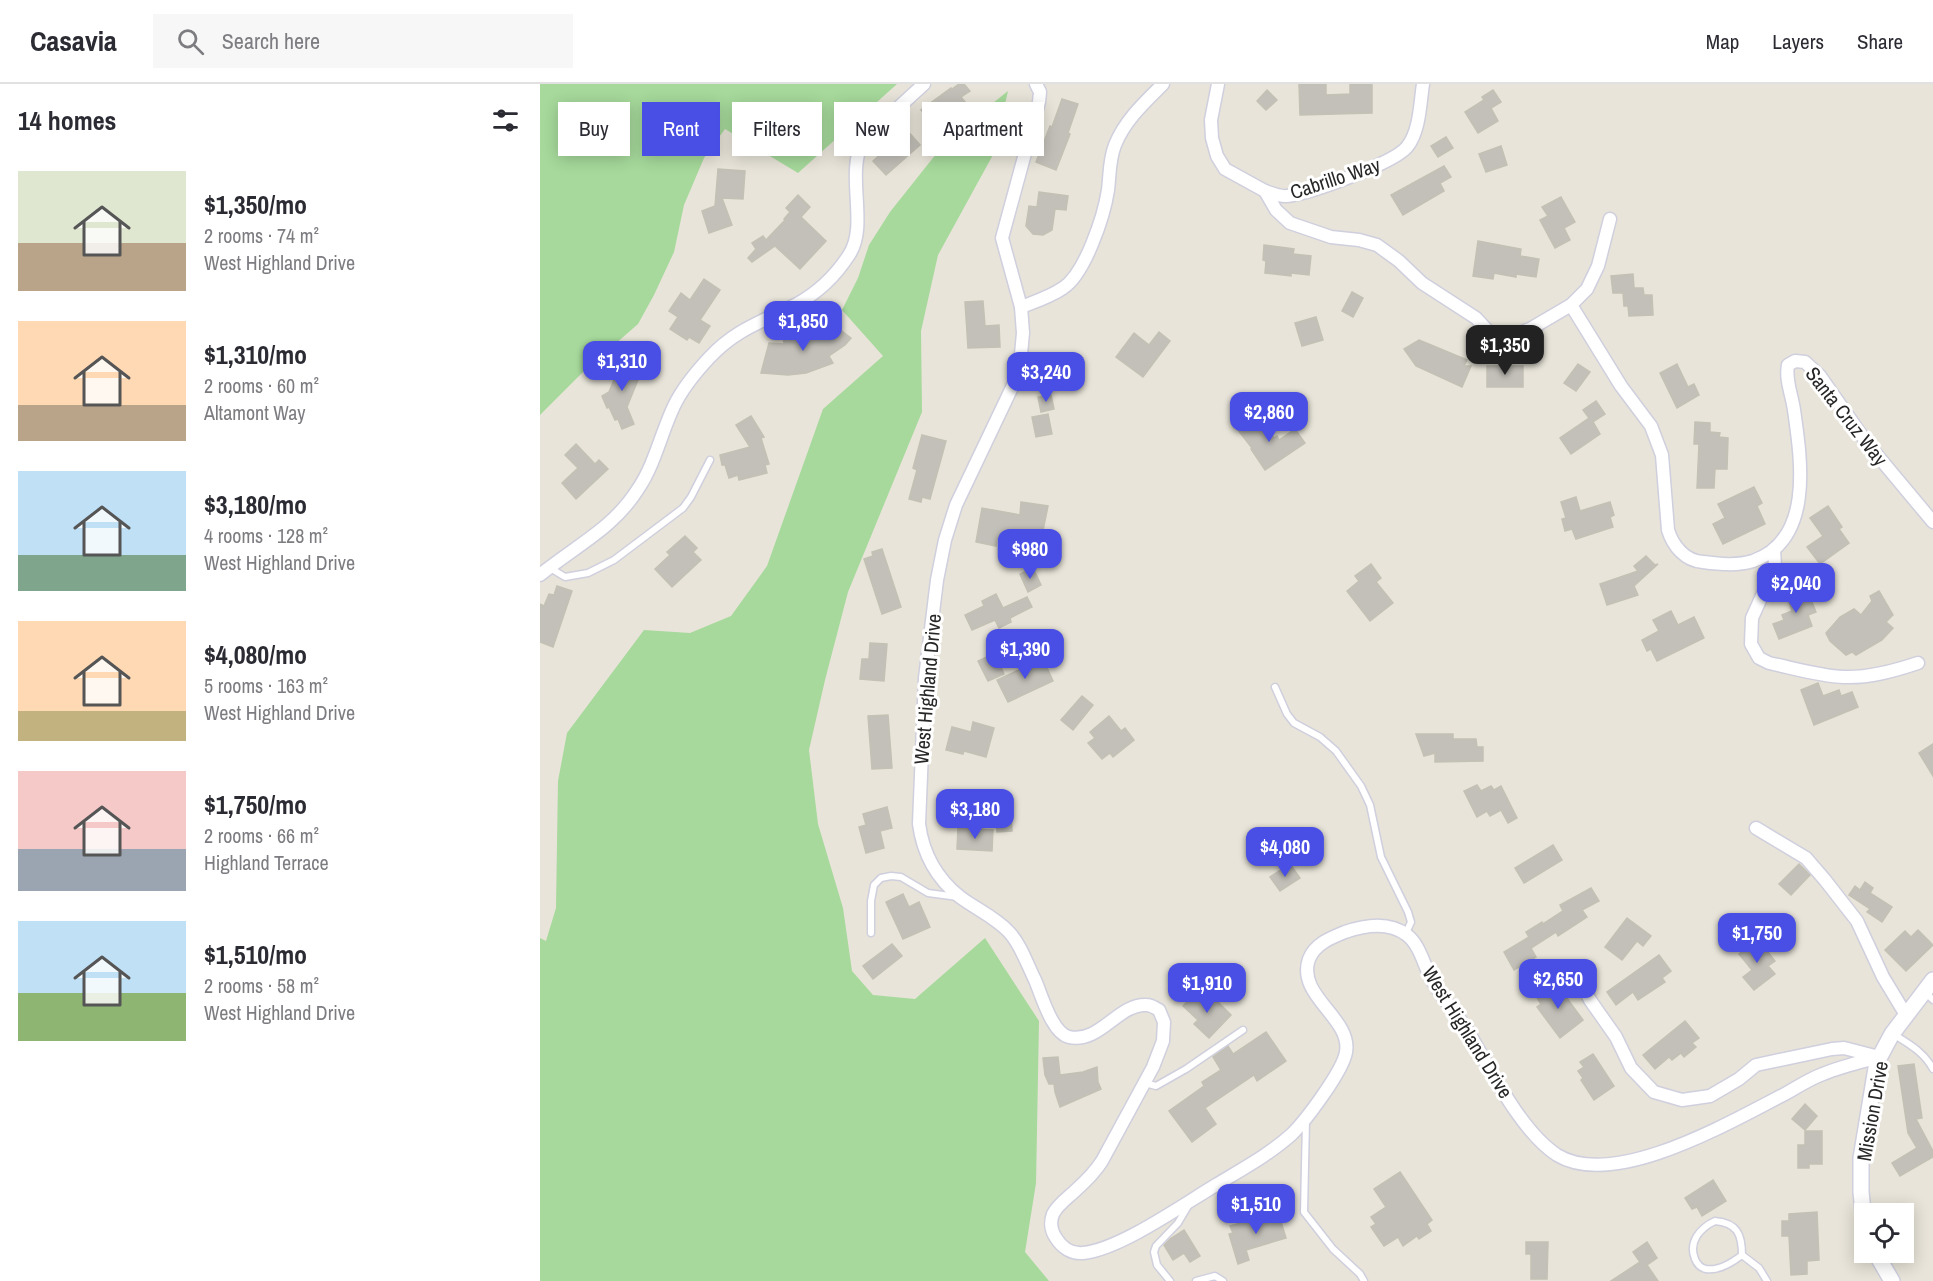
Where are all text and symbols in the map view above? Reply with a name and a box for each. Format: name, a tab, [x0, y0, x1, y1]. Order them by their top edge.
search box	[153, 14, 573, 68]
text: Casavia	[30, 22, 117, 60]
icon: search	[174, 25, 207, 58]
text: Search here	[222, 26, 320, 56]
text: Map	[1706, 27, 1739, 56]
text: Layers	[1772, 27, 1824, 56]
text: Share	[1857, 27, 1903, 56]
chip: Buy	[558, 102, 630, 156]
chip: Rent	[642, 102, 720, 156]
chip: Filters	[732, 102, 822, 156]
chip: New	[834, 102, 910, 156]
chip: Apartment	[922, 102, 1044, 156]
text: 14 homes	[18, 103, 116, 138]
icon: filters	[489, 104, 522, 137]
street label: Cabrillo Way	[1286, 151, 1384, 205]
text: $1,350/mo	[204, 187, 307, 222]
icon: home	[66, 195, 138, 267]
text: 2 rooms · 74 m²	[204, 222, 319, 249]
text: West Highland Drive	[204, 249, 355, 276]
pin: $1,850	[754, 301, 852, 352]
text: $1,850	[778, 307, 828, 334]
pin: $1,350	[1456, 325, 1554, 376]
text: $1,350	[1480, 331, 1530, 358]
text: $1,310/mo	[204, 337, 307, 372]
pin: $1,310	[573, 341, 671, 392]
icon: home	[66, 345, 138, 417]
text: $1,310	[597, 347, 647, 374]
pin: $3,240	[997, 352, 1095, 403]
text: $3,240	[1021, 358, 1071, 385]
street label: Santa Cruz Way	[1800, 361, 1895, 472]
text: 2 rooms · 60 m²	[204, 372, 319, 399]
pin: $2,860	[1220, 392, 1318, 443]
text: $2,860	[1244, 398, 1294, 425]
text: Altamont Way	[204, 399, 305, 426]
text: $3,180/mo	[204, 487, 307, 522]
icon: home	[66, 495, 138, 567]
text: 4 rooms · 128 m²	[204, 522, 328, 549]
pin: $980	[994, 529, 1066, 580]
text: $980	[1012, 535, 1048, 562]
text: West Highland Drive	[204, 549, 355, 576]
pin: $2,040	[1747, 563, 1845, 614]
text: $2,040	[1771, 569, 1821, 596]
street label: West Highland Drive	[907, 613, 947, 765]
pin: $1,390	[976, 629, 1074, 680]
text: $1,390	[1000, 635, 1050, 662]
text: $4,080/mo	[204, 637, 307, 672]
icon: home	[66, 645, 138, 717]
text: 5 rooms · 163 m²	[204, 672, 328, 699]
text: West Highland Drive	[204, 699, 355, 726]
text: $1,750/mo	[204, 787, 307, 822]
pin: $3,180	[926, 789, 1024, 840]
icon: home	[66, 795, 138, 867]
text: $3,180	[950, 795, 1000, 822]
text: 2 rooms · 66 m²	[204, 822, 319, 849]
pin: $4,080	[1236, 827, 1334, 878]
text: $4,080	[1260, 833, 1310, 860]
text: Highland Terrace	[204, 849, 329, 876]
pin: $1,750	[1708, 913, 1806, 964]
text: $1,750	[1732, 919, 1782, 946]
text: $1,510/mo	[204, 937, 307, 972]
icon: home	[66, 945, 138, 1017]
pin: $2,650	[1509, 959, 1607, 1010]
street label: West Highland Drive	[1417, 961, 1519, 1103]
pin: $1,910	[1158, 963, 1256, 1014]
text: $2,650	[1533, 965, 1583, 992]
text: $1,910	[1182, 969, 1232, 996]
text: 2 rooms · 58 m²	[204, 972, 319, 999]
text: West Highland Drive	[204, 999, 355, 1026]
street label: Mission Drive	[1850, 1059, 1894, 1163]
pin: $1,510	[1207, 1184, 1305, 1235]
text: $1,510	[1231, 1190, 1281, 1217]
map controls	[1854, 1203, 1914, 1263]
button: locate	[1854, 1203, 1914, 1263]

